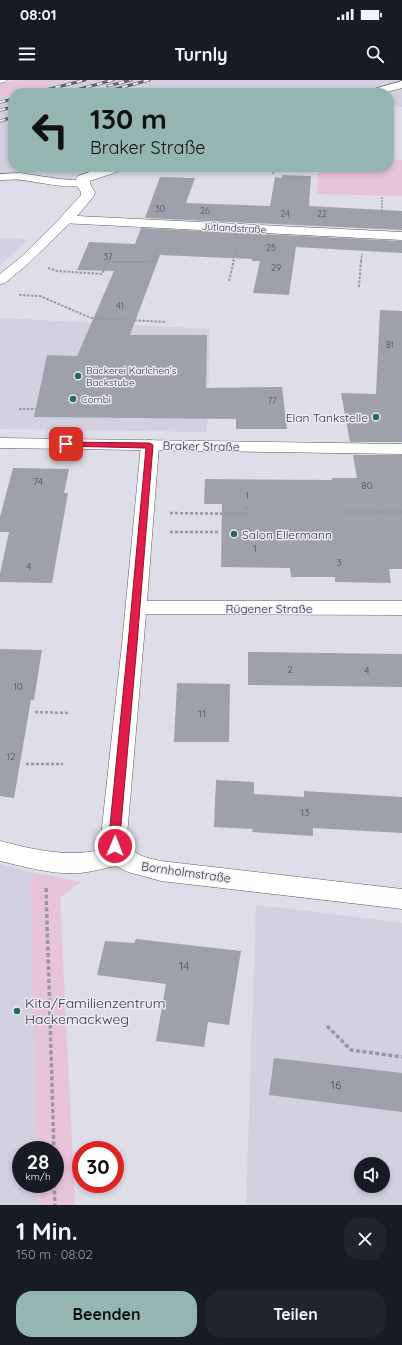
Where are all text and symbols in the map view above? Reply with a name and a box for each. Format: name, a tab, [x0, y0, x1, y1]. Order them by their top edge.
text: 08:01	[20, 5, 57, 24]
icon: menu	[16, 43, 38, 65]
text: Turnly	[174, 43, 228, 66]
icon: search	[364, 43, 386, 65]
text: 130 m	[90, 101, 167, 136]
icon: left	[24, 104, 76, 156]
text: Braker Straße	[90, 136, 206, 159]
house number: 30	[155, 203, 165, 214]
house number: 26	[200, 205, 210, 216]
house number: 24	[280, 208, 290, 219]
house number: 22	[317, 208, 327, 219]
street label: Jütlandstraße	[201, 220, 267, 236]
house number: 25	[266, 242, 276, 253]
house number: 37	[103, 251, 113, 262]
house number: 29	[271, 262, 281, 273]
house number: 41	[116, 300, 124, 311]
house number: 81	[386, 339, 394, 350]
place label: Bäckerei Karlchen's Backstube	[86, 364, 177, 389]
marker: Bäckerei Karlchen's Backstube	[73, 371, 83, 381]
place label: Combi	[81, 393, 111, 406]
marker: Combi	[68, 394, 78, 404]
house number: 77	[267, 395, 277, 406]
place label: Elan Tankstelle	[286, 410, 368, 425]
marker: Elan Tankstelle	[371, 412, 381, 422]
pin	[49, 427, 83, 461]
icon: arrive	[55, 433, 77, 455]
street label: Braker Straße	[162, 438, 240, 454]
house number: 74	[33, 475, 43, 488]
house number: 80	[361, 479, 373, 492]
house number: 1	[245, 489, 249, 502]
place label: Salon Ellermann	[242, 527, 332, 542]
marker: Salon Ellermann	[229, 529, 239, 539]
house number: 1	[253, 542, 257, 555]
house number: 3	[336, 556, 342, 569]
house number: 4	[26, 560, 32, 573]
street label: Rügener Straße	[226, 601, 313, 616]
house number: 2	[287, 663, 293, 676]
house number: 4	[364, 664, 370, 677]
house number: 10	[13, 680, 23, 693]
house number: 11	[198, 707, 206, 720]
house number: 12	[6, 750, 16, 763]
house number: 13	[301, 806, 309, 819]
position arrow	[94, 825, 136, 867]
street label: Bornholmstraße	[140, 858, 232, 886]
house number: 14	[179, 958, 189, 973]
place label: Kita/Familienzentrum Hackemackweg	[25, 994, 166, 1028]
marker: Kita/Familienzentrum Hackemackweg	[12, 1006, 22, 1016]
house number: 16	[331, 1077, 342, 1092]
speed limit sign: 30	[72, 1141, 124, 1193]
text: 28	[27, 1149, 49, 1174]
map controls	[354, 1157, 390, 1193]
button: sound	[354, 1157, 390, 1193]
text: km/h	[25, 1170, 51, 1183]
text: 1 Min.	[16, 1216, 78, 1246]
button: close	[344, 1218, 386, 1260]
text: 150 m · 08:02	[16, 1246, 93, 1262]
button: Beenden	[16, 1291, 197, 1337]
button: Teilen	[205, 1291, 386, 1337]

